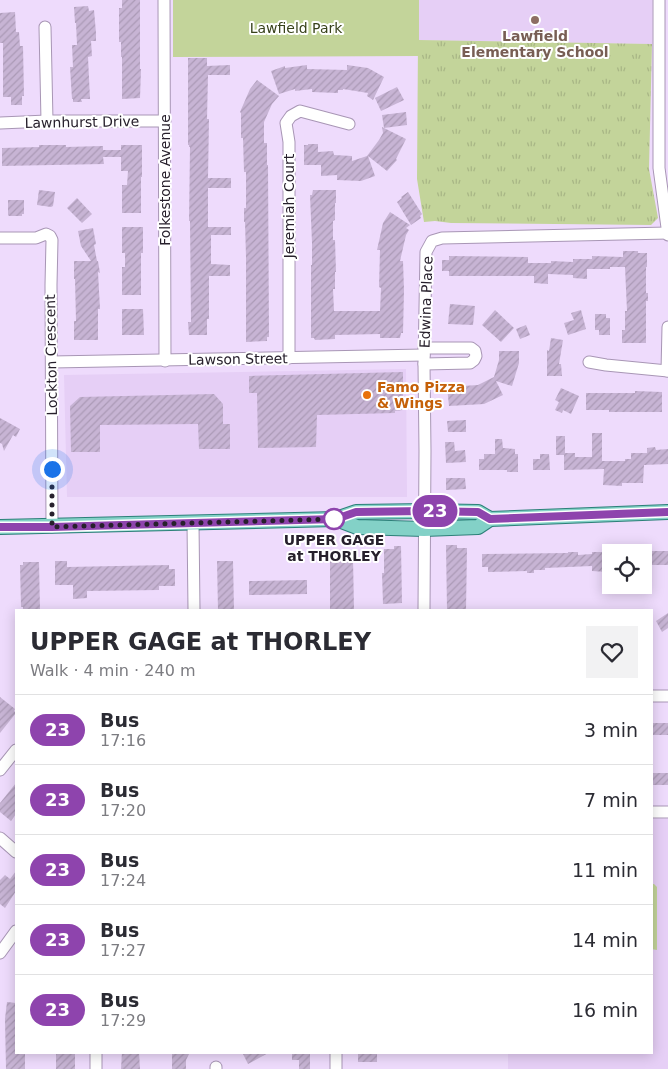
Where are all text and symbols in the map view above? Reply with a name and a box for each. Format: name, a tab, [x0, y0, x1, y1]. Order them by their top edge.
marker: Lawfield Elementary School	[529, 14, 541, 26]
park label: Lawfield Park	[250, 20, 343, 36]
place label: Lawfield Elementary School	[461, 28, 609, 60]
street label: Lawnhurst Drive	[24, 113, 140, 131]
street label: Folkestone Avenue	[157, 114, 173, 246]
street label: Jeremiah Court	[281, 153, 297, 259]
street label: Edwina Place	[416, 256, 436, 348]
street label: Lockton Crescent	[42, 294, 60, 416]
street label: Lawson Street	[188, 350, 288, 368]
place label: Famo Pizza & Wings	[377, 379, 465, 411]
marker: Famo Pizza & Wings	[361, 389, 373, 401]
your location	[40, 457, 65, 482]
line badge: 23	[412, 495, 458, 527]
text: 23	[422, 500, 448, 521]
marker: UPPER GAGE at THORLEY	[323, 508, 345, 530]
place label: UPPER GAGE at THORLEY	[284, 532, 384, 564]
map controls	[602, 544, 652, 594]
button: locate	[602, 544, 652, 594]
button: heart	[586, 626, 638, 678]
text: UPPER GAGE at THORLEY	[30, 628, 371, 656]
text: Walk · 4 min · 240 m	[30, 661, 195, 680]
text: Bus	[100, 709, 139, 731]
text: 23	[45, 719, 70, 740]
text: 3 min	[584, 719, 638, 741]
text: 17:16	[100, 731, 146, 750]
text: Bus	[100, 779, 139, 801]
text: 23	[45, 789, 70, 810]
text: 7 min	[584, 789, 638, 811]
text: 17:20	[100, 801, 146, 820]
text: Bus	[100, 849, 139, 871]
text: 23	[45, 859, 70, 880]
text: 11 min	[572, 859, 638, 881]
text: 17:24	[100, 871, 146, 890]
text: Bus	[100, 919, 139, 941]
text: 23	[45, 929, 70, 950]
text: 14 min	[572, 929, 638, 951]
text: 17:27	[100, 941, 146, 960]
text: Bus	[100, 989, 139, 1011]
text: 23	[45, 999, 70, 1020]
text: 16 min	[572, 999, 638, 1021]
text: 17:29	[100, 1011, 146, 1030]

